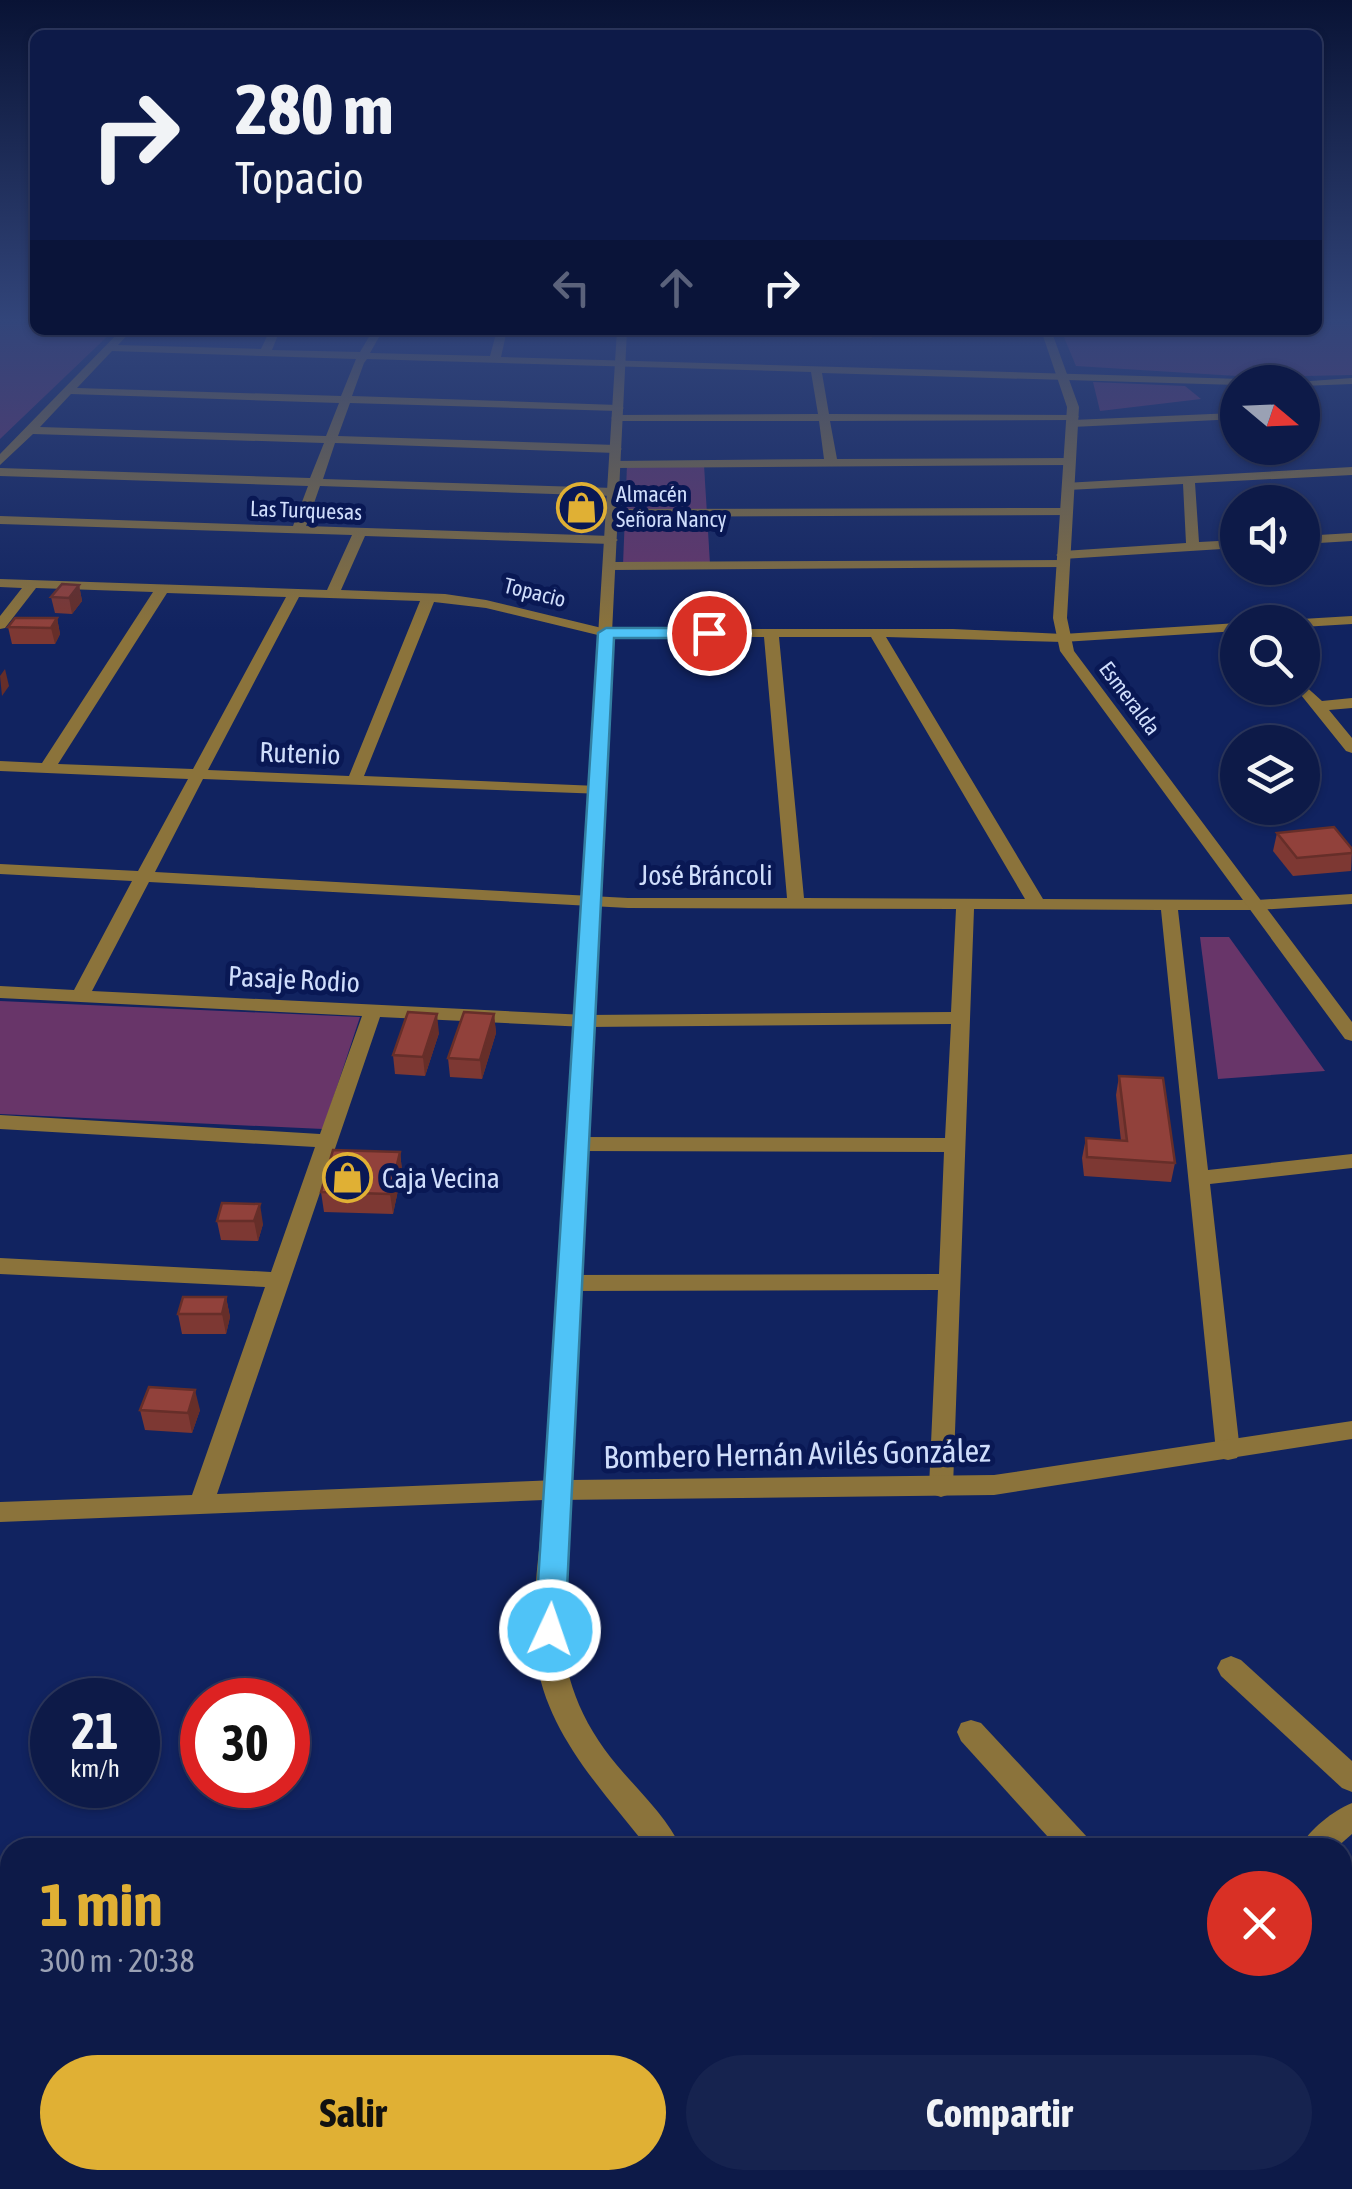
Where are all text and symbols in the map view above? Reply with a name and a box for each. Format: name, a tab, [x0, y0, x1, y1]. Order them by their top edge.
text: 280 m	[235, 69, 394, 149]
icon: right	[70, 70, 200, 200]
text: Topacio	[235, 152, 364, 204]
icon: left	[544, 260, 599, 315]
icon: ahead	[649, 260, 704, 315]
icon: right	[754, 260, 809, 315]
north arrow	[1220, 365, 1320, 465]
map controls	[1220, 365, 1320, 825]
shop icon: Almacén Señora Nancy	[555, 481, 607, 533]
place label: Almacén Señora Nancy	[616, 481, 727, 532]
button: sound	[1220, 485, 1320, 585]
street label: Las Turquesas	[250, 495, 363, 525]
street label: Topacio	[501, 572, 569, 612]
pin	[667, 591, 752, 676]
button: search	[1220, 605, 1320, 705]
icon: arrive	[682, 606, 737, 661]
street label: Esmeralda	[1094, 656, 1166, 740]
button: layers	[1220, 725, 1320, 825]
street label: Rutenio	[259, 736, 341, 770]
street label: José Bráncoli	[639, 859, 773, 891]
street label: Pasaje Rodio	[227, 960, 361, 998]
shop icon: Caja Vecina	[321, 1152, 373, 1204]
place label: Caja Vecina	[382, 1162, 500, 1194]
street label: Bombero Hernán Avilés González	[603, 1432, 991, 1475]
position arrow	[498, 1578, 602, 1682]
speed limit sign: 30	[180, 1678, 310, 1808]
text: 21	[71, 1702, 118, 1760]
text: km/h	[70, 1754, 120, 1782]
text: 1 min	[40, 1870, 163, 1939]
button: close	[1207, 1871, 1312, 1976]
text: 300 m · 20:38	[40, 1942, 195, 1979]
button: Salir	[40, 2055, 666, 2170]
button: Compartir	[686, 2055, 1312, 2170]

